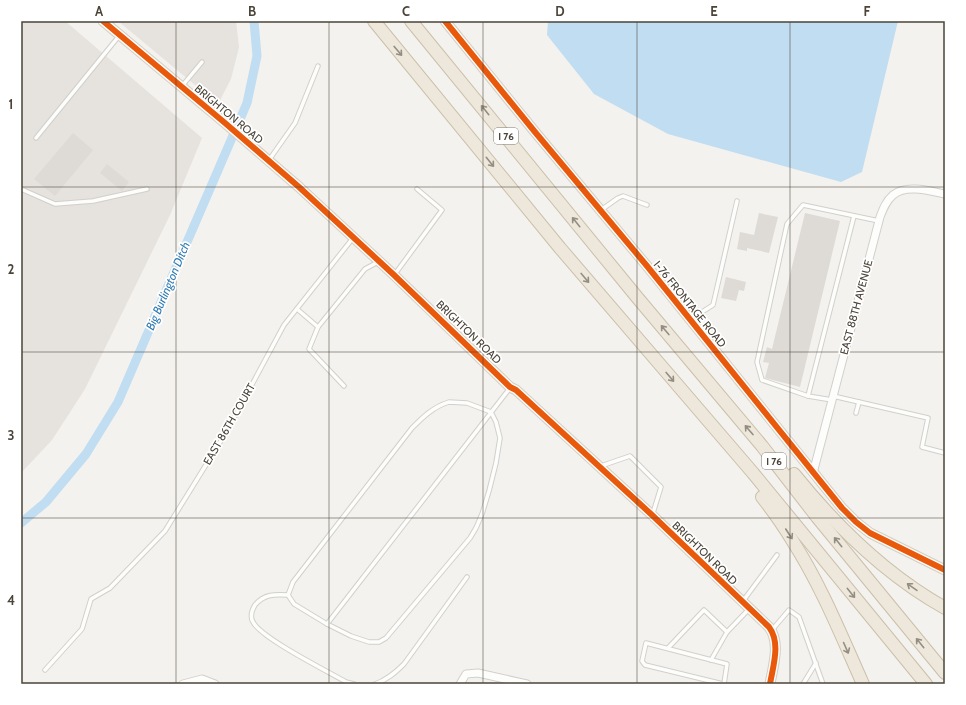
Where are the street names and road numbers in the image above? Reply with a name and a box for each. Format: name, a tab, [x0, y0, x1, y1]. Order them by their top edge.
street label: BRIGHTON ROAD	[192, 81, 266, 147]
road number: I 76	[494, 128, 518, 144]
street label: I-76 FRONTAGE ROAD	[651, 258, 729, 350]
street label: EAST 88TH AVENUE	[837, 258, 875, 356]
street label: BRIGHTON ROAD	[433, 297, 505, 367]
street label: EAST 86TH COURT	[200, 381, 258, 467]
road number: I 76	[762, 453, 786, 469]
street label: BRIGHTON ROAD	[669, 518, 741, 588]

